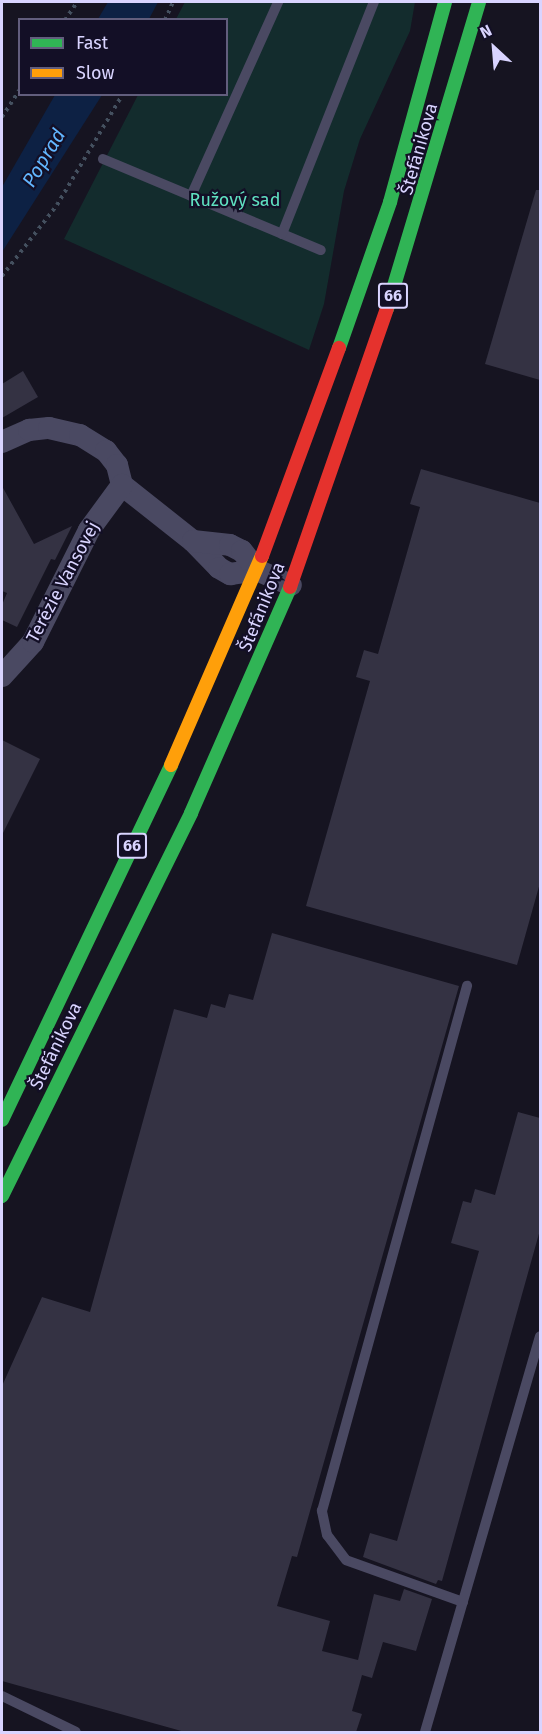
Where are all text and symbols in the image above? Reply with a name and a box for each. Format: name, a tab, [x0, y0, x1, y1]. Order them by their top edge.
legend	[18, 18, 228, 96]
north arrow	[464, 18, 524, 78]
text: N	[477, 21, 495, 42]
text: Fast	[76, 32, 108, 54]
text: Slow	[76, 62, 114, 84]
street label: Štefánikova	[396, 100, 442, 198]
water label: Poprad	[17, 124, 71, 192]
park label: Ružový sad	[190, 189, 280, 211]
road number: 66	[376, 283, 410, 309]
street label: Terézie Vansovej	[22, 518, 104, 646]
street label: Štefánikova	[234, 559, 290, 655]
road number: 66	[116, 833, 148, 859]
street label: Štefánikova	[26, 999, 86, 1093]

